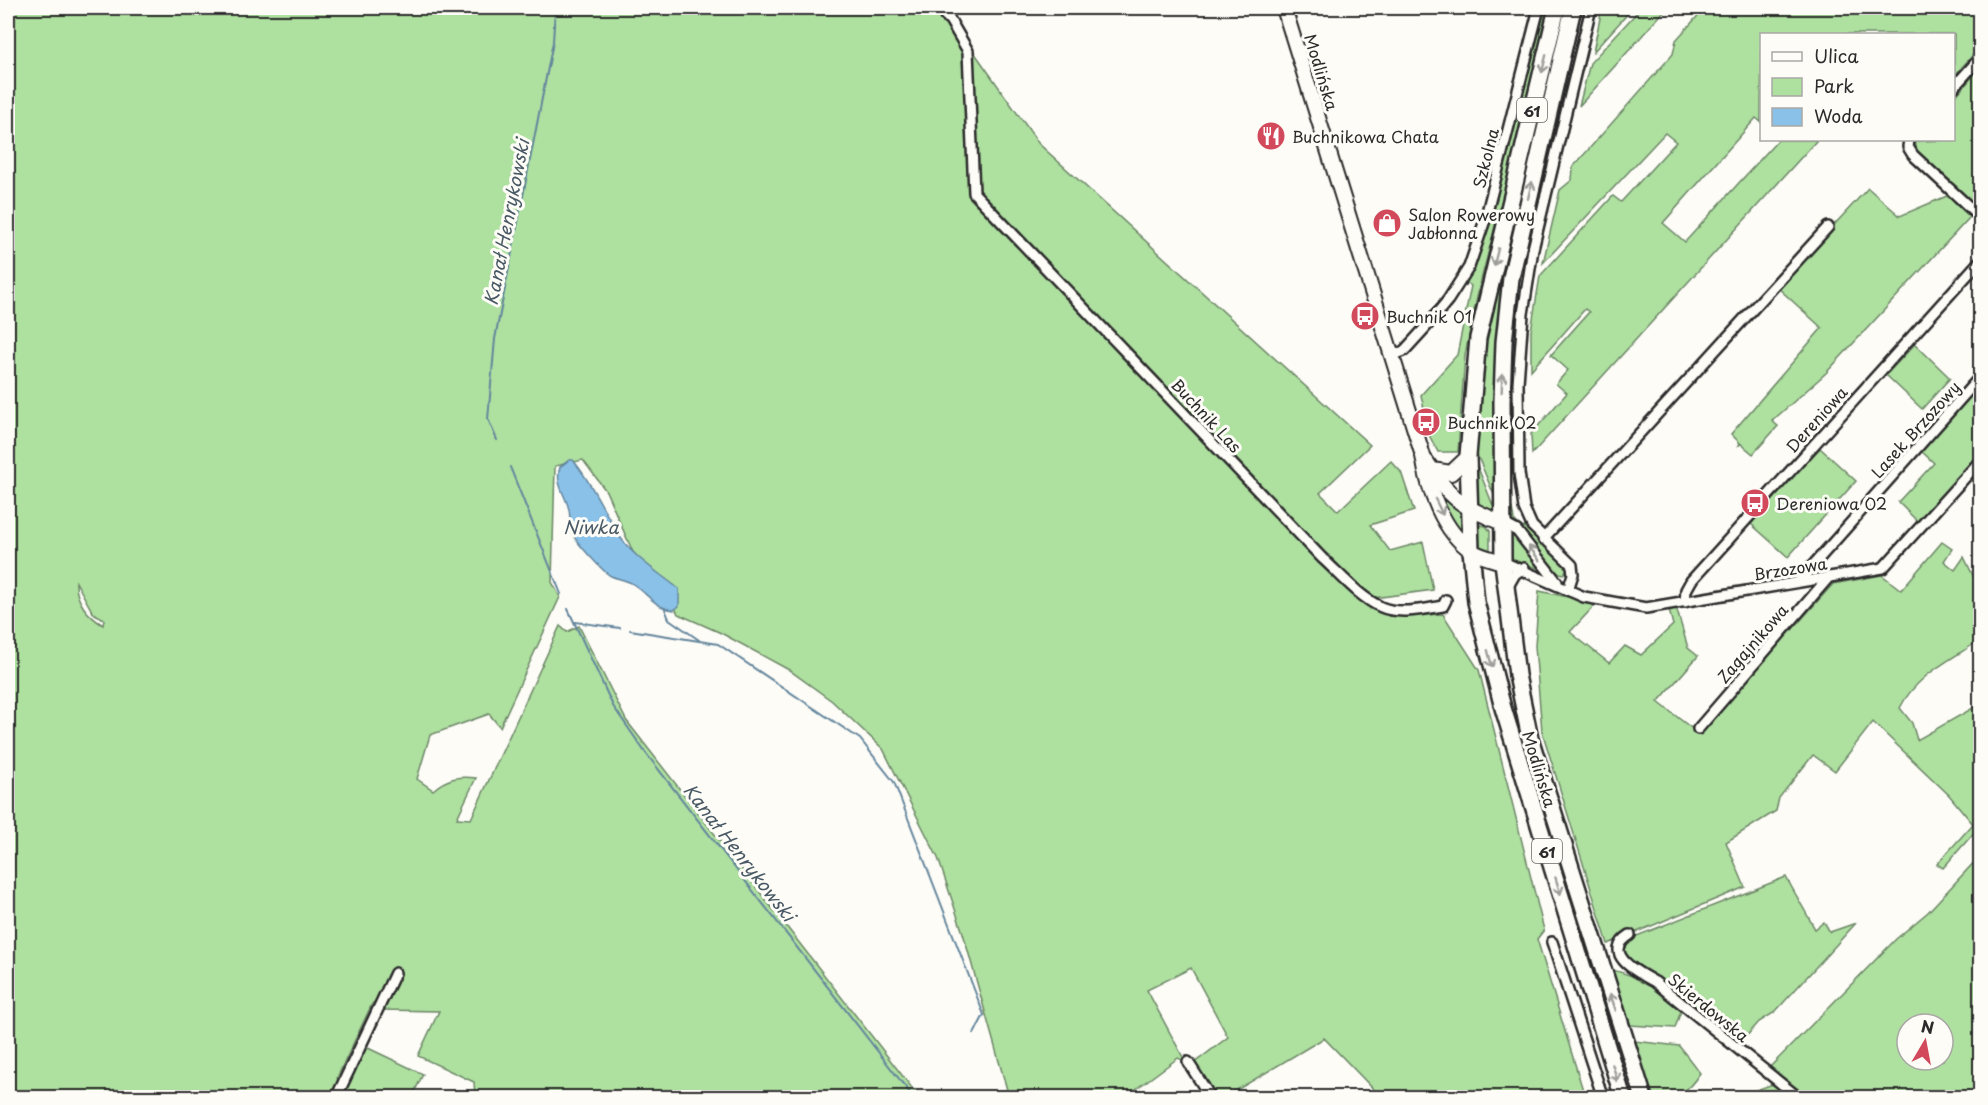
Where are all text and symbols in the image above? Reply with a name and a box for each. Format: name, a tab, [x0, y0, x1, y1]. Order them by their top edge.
street label: Modlińska	[1299, 31, 1345, 113]
legend	[1760, 33, 1955, 141]
text: Ulica	[1814, 42, 1859, 69]
one-way arrow	[1537, 55, 1549, 74]
text: Park	[1814, 72, 1854, 99]
road number: 61	[1517, 98, 1547, 122]
text: Woda	[1814, 102, 1863, 129]
restaurant icon: Buchnikowa Chata	[1255, 120, 1287, 152]
place label: Buchnikowa Chata	[1292, 124, 1439, 148]
street label: Szkolna	[1466, 125, 1504, 190]
water label: Kanał Henrykowski	[477, 134, 536, 307]
one-way arrow	[1524, 181, 1536, 200]
place label: Salon Rowerowy Jabłonna	[1408, 202, 1535, 244]
shop icon: Salon Rowerowy Jabłonna	[1371, 207, 1403, 239]
one-way arrow	[1490, 248, 1502, 267]
bus stop icon: Buchnik 01	[1349, 300, 1381, 332]
place label: Buchnik 01	[1386, 304, 1472, 328]
street label: Buchnik Las	[1166, 373, 1248, 457]
one-way arrow	[1497, 374, 1508, 394]
street label: Lasek Brzozowy	[1865, 375, 1965, 483]
street label: Dereniowa	[1780, 380, 1853, 458]
bus stop icon: Buchnik 02	[1410, 406, 1442, 438]
place label: Buchnik 02	[1447, 410, 1537, 434]
bus stop icon: Dereniowa 02	[1739, 487, 1771, 519]
place label: Dereniowa 02	[1776, 491, 1887, 515]
one-way arrow	[1433, 498, 1445, 516]
water label: Niwka	[563, 513, 619, 540]
one-way arrow	[1528, 545, 1540, 562]
street label: Brzozowa	[1751, 550, 1829, 586]
street label: Zagajnikowa	[1711, 598, 1793, 688]
one-way arrow	[1485, 649, 1497, 668]
street label: Modlińska	[1517, 728, 1563, 810]
water label: Kanał Henrykowski	[677, 777, 804, 929]
road number: 61	[1532, 839, 1562, 863]
one-way arrow	[1553, 876, 1564, 895]
street label: Skierdowska	[1663, 967, 1755, 1047]
one-way arrow	[1607, 993, 1618, 1012]
north arrow	[1895, 1012, 1955, 1072]
text: N	[1919, 1013, 1936, 1039]
one-way arrow	[1611, 1063, 1622, 1082]

